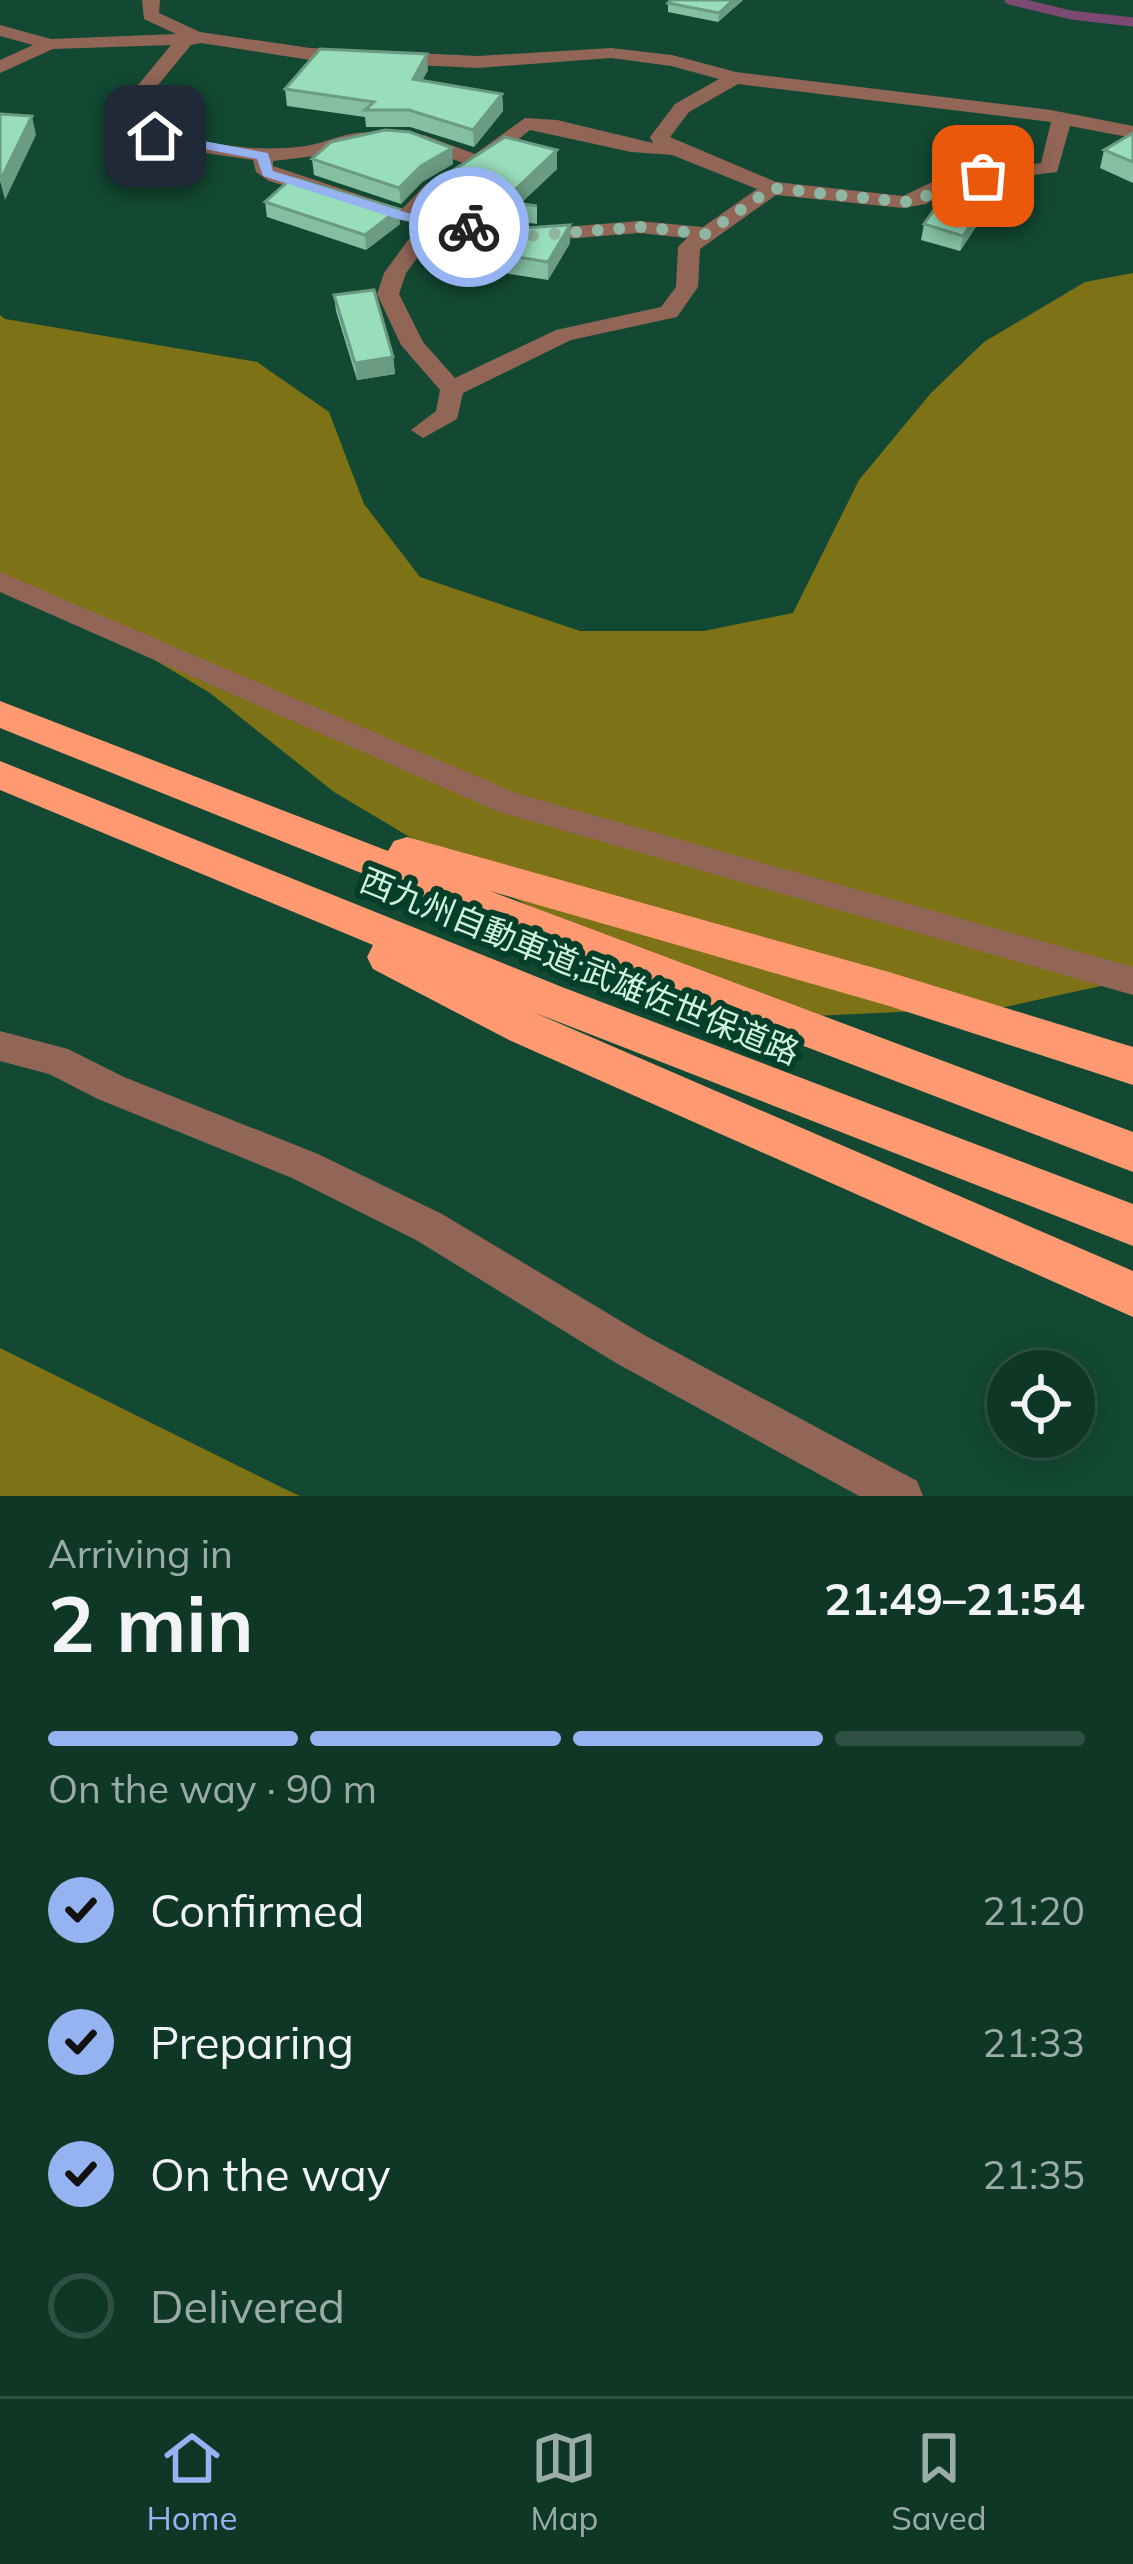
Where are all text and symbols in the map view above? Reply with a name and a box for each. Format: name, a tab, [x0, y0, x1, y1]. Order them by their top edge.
pin	[104, 85, 206, 187]
icon: home	[122, 103, 188, 169]
pin	[932, 125, 1034, 227]
icon: bag	[950, 143, 1016, 209]
courier	[409, 167, 529, 287]
icon: bike	[436, 194, 502, 260]
street label: 西九州自動車道;武雄佐世保道路	[355, 859, 806, 1072]
map controls	[987, 1350, 1095, 1458]
button: locate	[987, 1350, 1095, 1458]
text: Arriving in	[48, 1529, 233, 1578]
text: 21:49–21:54	[824, 1570, 1085, 1626]
text: 2 min	[48, 1574, 254, 1672]
text: On the way · 90 m	[48, 1764, 377, 1813]
icon: check	[48, 1877, 114, 1943]
text: Confirmed	[150, 1882, 364, 1938]
text: 21:20	[983, 1886, 1085, 1935]
icon: check	[48, 2009, 114, 2075]
text: Preparing	[150, 2014, 354, 2070]
text: 21:33	[983, 2018, 1085, 2067]
icon: check	[48, 2141, 114, 2207]
text: On the way	[150, 2146, 391, 2202]
text: 21:35	[983, 2150, 1085, 2199]
text: Delivered	[150, 2278, 345, 2334]
tab: Home	[146, 2425, 238, 2538]
tab: Map	[530, 2425, 598, 2538]
tab: Saved	[891, 2425, 987, 2538]

